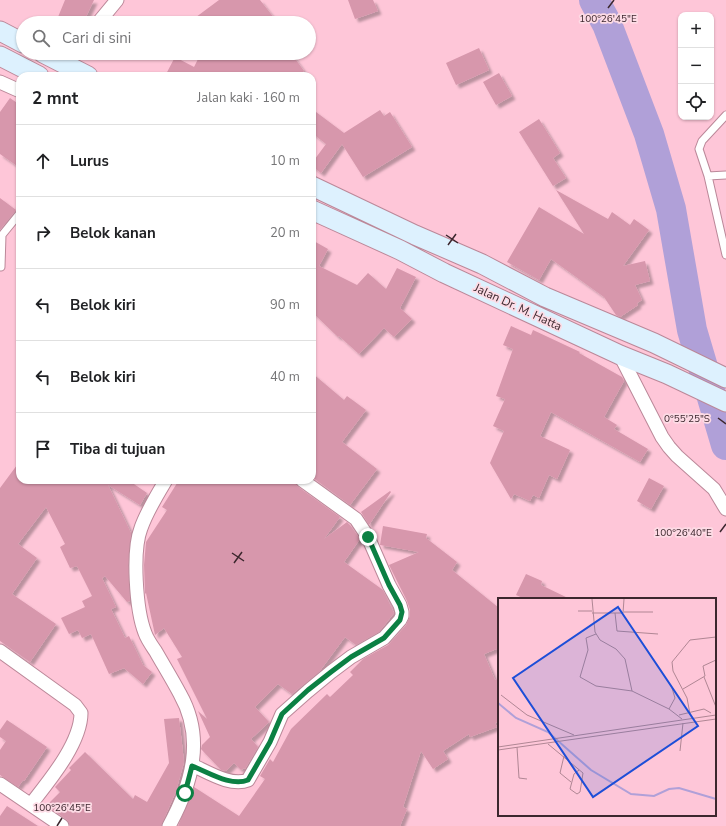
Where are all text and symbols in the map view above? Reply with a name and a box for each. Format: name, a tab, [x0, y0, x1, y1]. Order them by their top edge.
text: 100°26'45"E	[579, 12, 637, 26]
map controls	[678, 12, 714, 120]
button: +	[678, 12, 714, 48]
search box	[16, 16, 316, 60]
icon: search	[30, 27, 52, 49]
text: Cari di sini	[62, 28, 131, 48]
button: −	[678, 48, 714, 84]
button: locate	[678, 84, 714, 120]
text: 2 mnt	[32, 87, 78, 110]
text: Jalan kaki · 160 m	[197, 89, 300, 107]
icon: ahead	[32, 150, 54, 172]
text: Lurus	[70, 151, 109, 171]
text: 10 m	[270, 152, 300, 170]
icon: right	[32, 222, 54, 244]
text: Belok kanan	[70, 223, 156, 243]
text: 20 m	[270, 224, 300, 242]
street label: Jalan Dr. M. Hatta	[471, 279, 564, 334]
icon: left	[32, 294, 54, 316]
text: Belok kiri	[70, 295, 135, 315]
text: 90 m	[270, 296, 300, 314]
icon: left	[32, 366, 54, 388]
text: Belok kiri	[70, 367, 135, 387]
text: 40 m	[270, 368, 300, 386]
text: 0°55'25"S	[664, 412, 710, 426]
icon: arrive	[32, 438, 54, 460]
text: Tiba di tujuan	[70, 439, 165, 459]
text: 100°26'40"E	[654, 526, 712, 540]
route end	[359, 528, 377, 546]
inset map	[498, 598, 716, 816]
route start	[176, 784, 194, 802]
text: 100°26'45"E	[33, 801, 91, 815]

